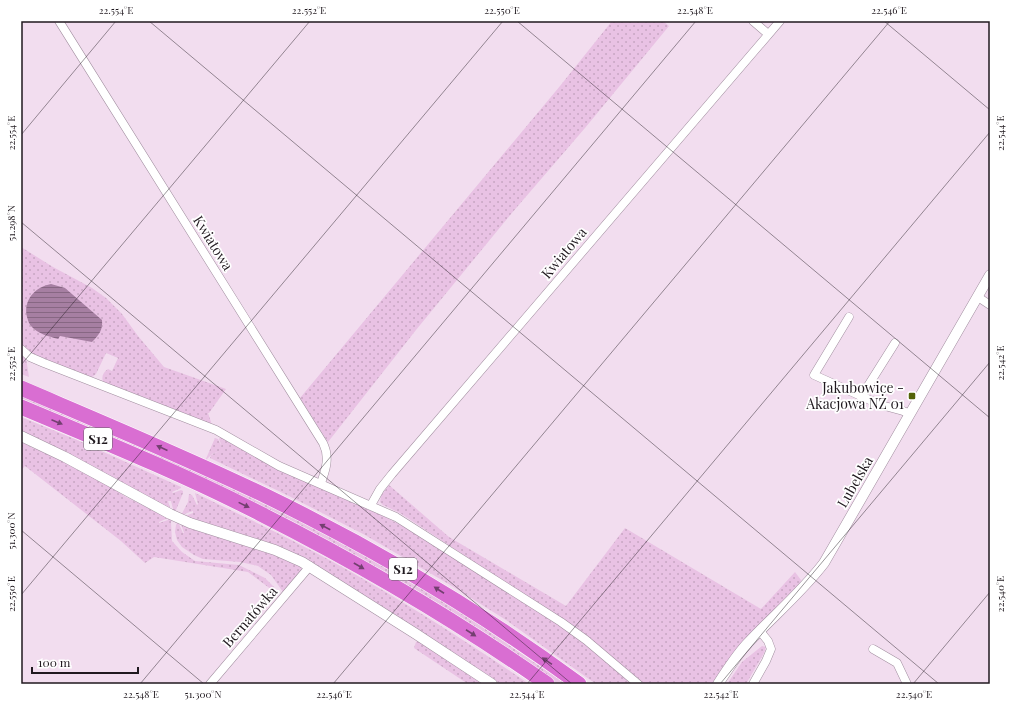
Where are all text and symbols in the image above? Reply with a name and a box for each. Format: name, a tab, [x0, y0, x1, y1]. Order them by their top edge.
text: 22.554°E	[99, 3, 133, 17]
text: 22.552°E	[292, 3, 326, 17]
text: 22.550°E	[484, 3, 520, 17]
text: 22.548°E	[677, 3, 713, 17]
text: 22.546°E	[871, 3, 907, 17]
text: 22.544°E	[993, 115, 1007, 151]
text: 22.554°E	[4, 116, 18, 150]
text: 51.298°N	[4, 205, 18, 241]
street label: Kwiatowa	[189, 212, 238, 274]
street label: Kwiatowa	[537, 223, 591, 282]
text: 22.542°E	[993, 345, 1007, 381]
text: 22.552°E	[4, 347, 18, 381]
place label: Jakubowice - Akacjowa NŻ 01	[805, 378, 904, 413]
marker: Jakubowice - Akacjowa NŻ 01	[907, 391, 917, 401]
one-way arrow	[51, 419, 62, 425]
road number: S12	[84, 428, 112, 450]
one-way arrow	[155, 444, 167, 450]
street label: Lubelska	[832, 453, 877, 511]
one-way arrow	[239, 502, 250, 509]
text: 51.300°N	[4, 513, 18, 549]
one-way arrow	[319, 523, 331, 530]
road number: S12	[389, 558, 417, 580]
one-way arrow	[353, 563, 365, 570]
text: 22.550°E	[4, 576, 18, 612]
text: 22.540°E	[993, 576, 1007, 612]
street label: Bernatówka	[218, 582, 281, 651]
one-way arrow	[433, 586, 444, 594]
one-way arrow	[465, 629, 477, 636]
scale bar	[32, 649, 138, 675]
text: 100 m	[38, 654, 71, 670]
one-way arrow	[541, 658, 553, 665]
text: 22.548°E	[123, 687, 159, 701]
text: 51.300°N	[185, 687, 221, 701]
text: 22.546°E	[316, 687, 352, 701]
text: 22.544°E	[509, 687, 545, 701]
text: 22.542°E	[703, 687, 739, 701]
text: 22.540°E	[896, 687, 932, 701]

